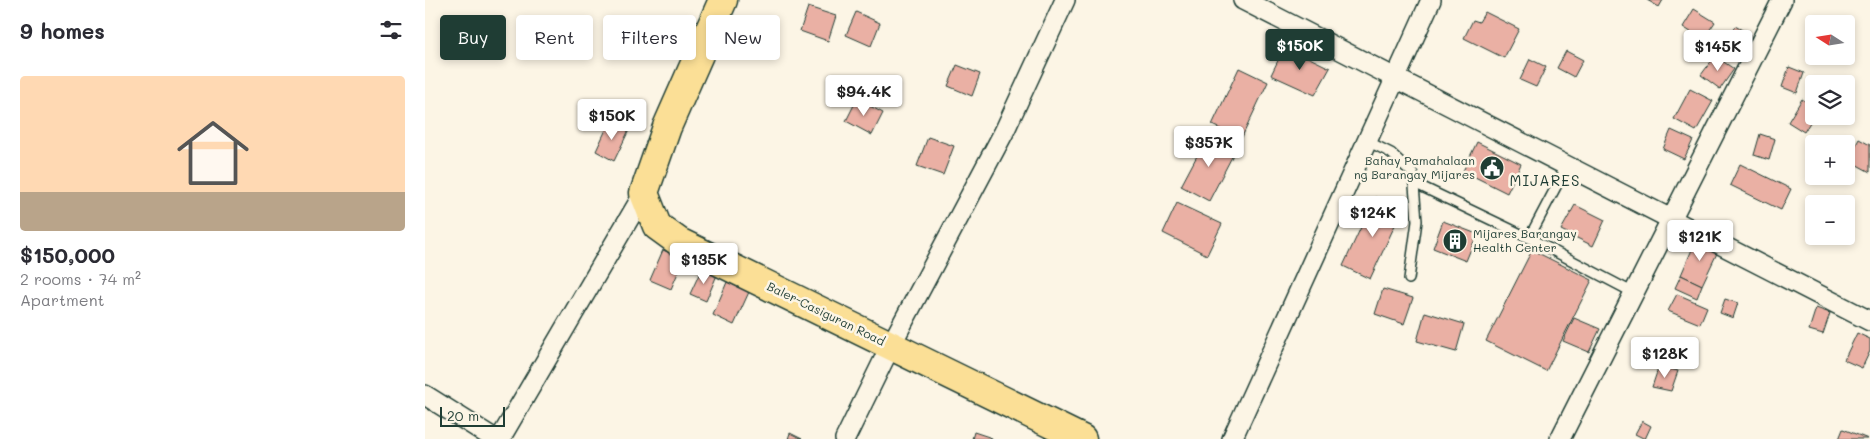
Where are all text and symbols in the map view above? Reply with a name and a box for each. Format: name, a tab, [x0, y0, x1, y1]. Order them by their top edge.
chip: Buy	[440, 15, 506, 60]
chip: Rent	[516, 15, 593, 60]
chip: Filters	[603, 15, 696, 60]
chip: New	[706, 15, 780, 60]
north arrow	[1805, 15, 1855, 65]
map controls	[1805, 15, 1855, 245]
icon: filters	[377, 16, 405, 44]
text: 9 homes	[20, 17, 105, 44]
pin: $150K	[1265, 28, 1335, 71]
pin: $145K	[1683, 30, 1753, 72]
text: $150K	[1276, 34, 1324, 55]
text: $145K	[1695, 35, 1742, 56]
pin: $94.4K	[823, 74, 905, 117]
button: layers	[1805, 75, 1855, 125]
text: $94.4K	[836, 80, 892, 101]
pin: $150K	[577, 98, 647, 141]
text: $150K	[588, 104, 636, 125]
icon: home	[168, 108, 258, 198]
pin: $357K	[1174, 126, 1244, 168]
text: $357K	[1185, 131, 1233, 152]
button: +	[1805, 135, 1855, 185]
place label: Bahay Pamahalaan ng Barangay Mijares	[1354, 152, 1475, 182]
public building icon: Bahay Pamahalaan ng Barangay Mijares	[1479, 155, 1505, 181]
district label: MIJARES	[1510, 170, 1580, 190]
button: −	[1805, 195, 1855, 245]
pin: $124K	[1338, 196, 1408, 238]
text: $124K	[1350, 201, 1396, 222]
pin: $121K	[1665, 220, 1735, 262]
place label: Mijares Barangay Health Center	[1473, 225, 1577, 255]
text: $121K	[1678, 225, 1722, 246]
building icon: Mijares Barangay Health Center	[1442, 228, 1468, 254]
text: $150,000	[20, 241, 115, 268]
pin: $135K	[669, 242, 739, 285]
text: $135K	[681, 248, 727, 269]
text: 2 rooms · 74 m²	[20, 268, 141, 289]
street label: Baler-Casiguran Road	[765, 278, 888, 349]
text: Apartment	[20, 289, 105, 310]
pin: $128K	[1630, 336, 1700, 379]
text: $128K	[1642, 342, 1688, 363]
scale bar	[440, 404, 505, 427]
text: 20 m	[447, 406, 479, 425]

